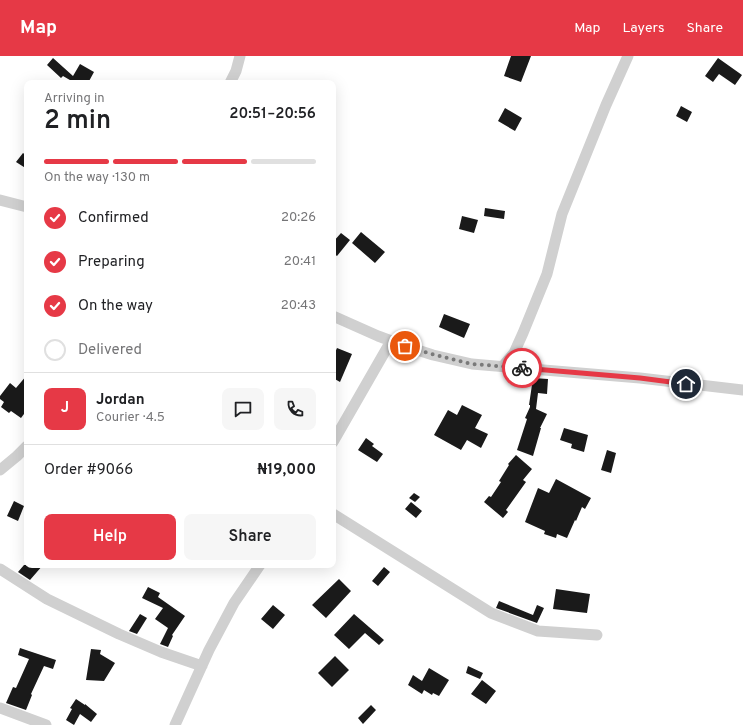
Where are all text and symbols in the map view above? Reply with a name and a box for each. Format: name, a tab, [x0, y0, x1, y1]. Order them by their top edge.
text: Map	[20, 16, 57, 40]
text: Map	[574, 20, 600, 37]
text: Layers	[622, 20, 664, 37]
text: Share	[686, 20, 723, 37]
text: Arriving in	[44, 91, 105, 107]
text: 2 min	[44, 105, 111, 138]
text: 20:51–20:56	[229, 105, 316, 124]
text: On the way · 130 m	[44, 170, 150, 186]
icon: check	[44, 207, 66, 229]
text: Confirmed	[78, 209, 149, 228]
text: 20:26	[281, 210, 316, 226]
icon: check	[44, 251, 66, 273]
text: Preparing	[78, 253, 145, 272]
text: 20:41	[284, 254, 316, 270]
icon: check	[44, 295, 66, 317]
text: On the way	[78, 297, 153, 316]
text: 20:43	[281, 298, 316, 314]
pin	[388, 329, 422, 363]
icon: bag	[394, 335, 416, 357]
text: Delivered	[78, 341, 142, 360]
courier	[502, 348, 542, 388]
icon: bike	[511, 357, 533, 379]
pin	[669, 367, 703, 401]
icon: home	[675, 373, 697, 395]
button: chat	[222, 388, 264, 430]
button: phone	[274, 388, 316, 430]
text: Jordan	[96, 391, 145, 410]
text: J	[61, 399, 69, 418]
text: Courier · 4.5	[96, 410, 165, 426]
text: Order #9066	[44, 461, 133, 480]
text: ₦19,000	[257, 461, 316, 480]
button: Help	[44, 514, 176, 560]
button: Share	[184, 514, 316, 560]

